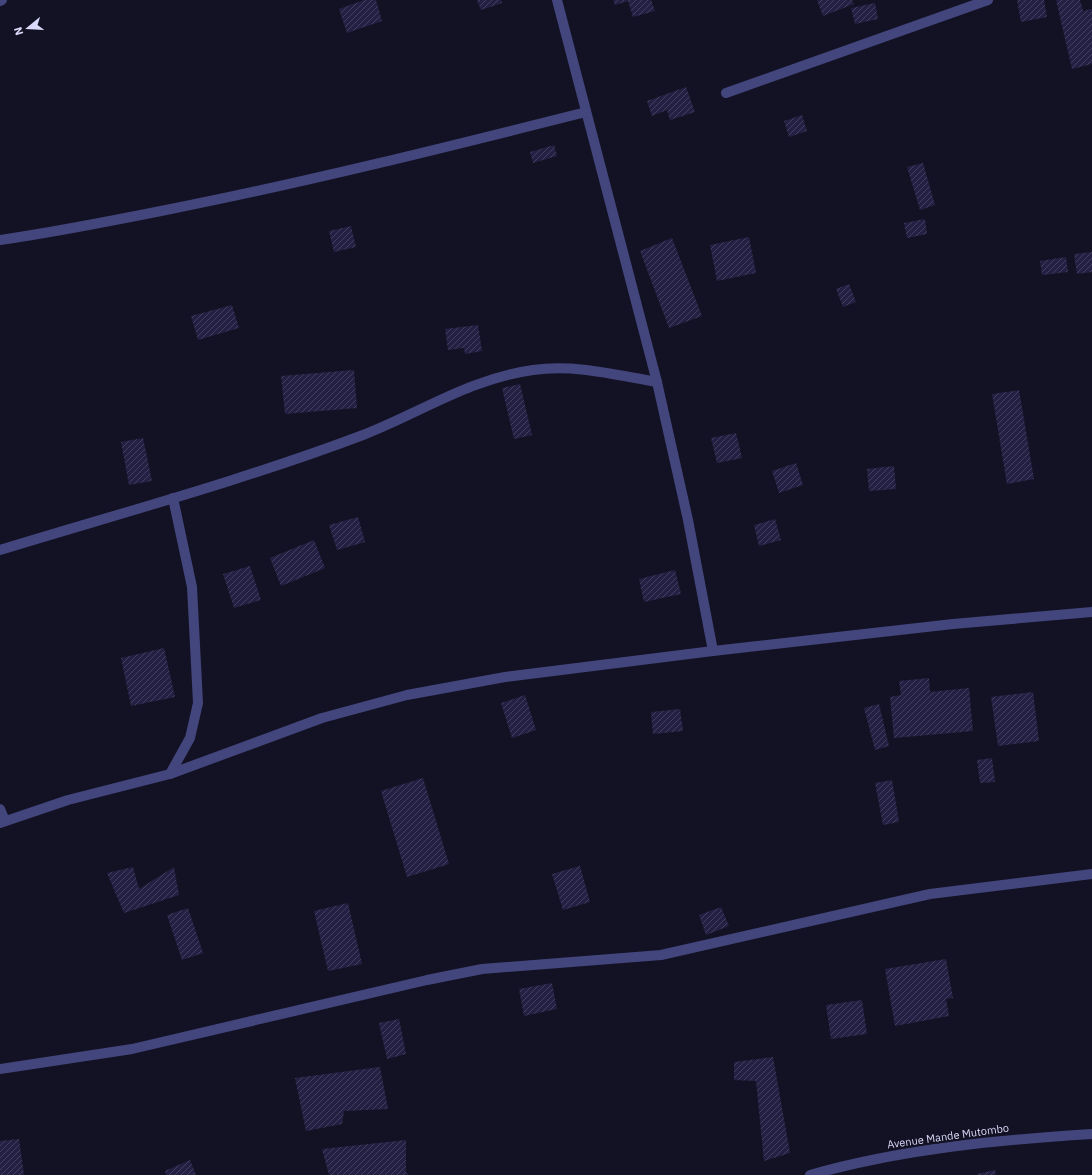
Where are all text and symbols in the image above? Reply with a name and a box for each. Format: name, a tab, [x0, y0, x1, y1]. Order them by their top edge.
north arrow	[8, 8, 48, 48]
text: N	[11, 25, 26, 37]
street label: Avenue Mande Mutombo	[886, 1121, 1010, 1151]

